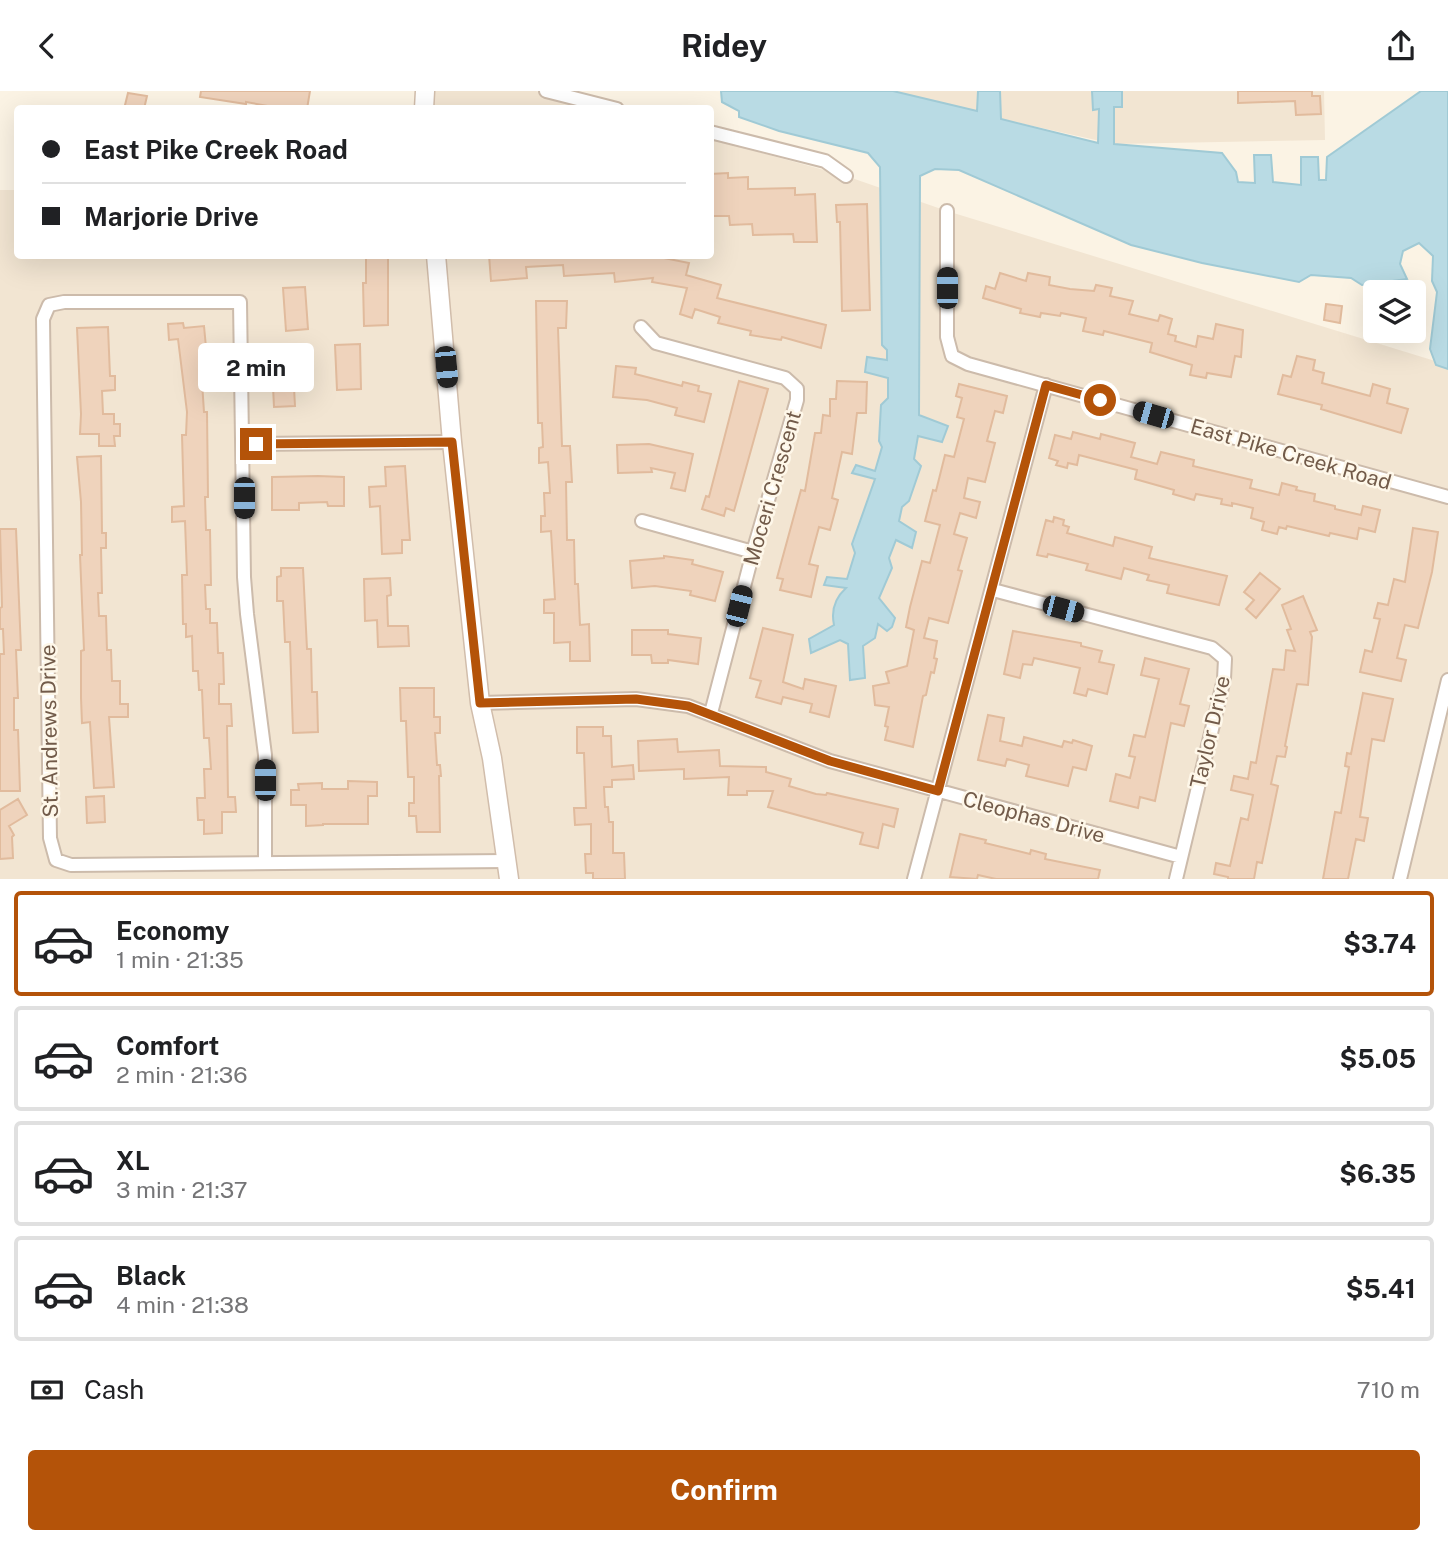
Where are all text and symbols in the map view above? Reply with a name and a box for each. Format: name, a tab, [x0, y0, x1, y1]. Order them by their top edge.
icon: back	[28, 27, 66, 65]
text: Ridey	[681, 27, 767, 64]
icon: share	[1382, 27, 1420, 65]
text: East Pike Creek Road	[84, 134, 348, 165]
text: Marjorie Drive	[84, 201, 259, 232]
car	[937, 267, 958, 309]
map controls	[1363, 280, 1426, 343]
button: layers	[1363, 280, 1426, 343]
callout: 2 min	[198, 343, 314, 391]
car	[434, 345, 459, 389]
text: 2 min	[226, 354, 286, 381]
route start	[1084, 384, 1116, 416]
car	[1130, 399, 1177, 431]
street label: Moceri Crescent	[738, 408, 806, 568]
street label: East Pike Creek Road	[1188, 413, 1394, 495]
route end	[240, 428, 272, 460]
car	[234, 477, 255, 519]
car	[724, 583, 755, 629]
car	[1040, 593, 1087, 625]
street label: St. Andrews Drive	[35, 644, 63, 818]
street label: Taylor Drive	[1185, 673, 1235, 791]
car	[255, 759, 276, 801]
street label: Cleophas Drive	[960, 786, 1108, 848]
icon: car	[32, 912, 95, 975]
text: Economy	[116, 915, 229, 946]
text: $3.74	[1343, 928, 1416, 959]
text: 1 min · 21:35	[116, 946, 244, 973]
icon: car	[32, 1027, 95, 1090]
text: Comfort	[116, 1030, 219, 1061]
text: $5.05	[1339, 1043, 1416, 1074]
text: 2 min · 21:36	[116, 1061, 248, 1088]
icon: car	[32, 1142, 95, 1205]
text: XL	[116, 1145, 150, 1176]
text: $6.35	[1339, 1158, 1416, 1189]
text: 3 min · 21:37	[116, 1176, 248, 1203]
icon: car	[32, 1257, 95, 1320]
text: Black	[116, 1260, 186, 1291]
text: $5.41	[1346, 1273, 1416, 1304]
text: 4 min · 21:38	[116, 1291, 249, 1318]
icon: cash	[28, 1371, 66, 1409]
text: Cash	[84, 1374, 144, 1405]
text: 710 m	[1357, 1376, 1420, 1403]
button: Confirm	[28, 1450, 1420, 1530]

